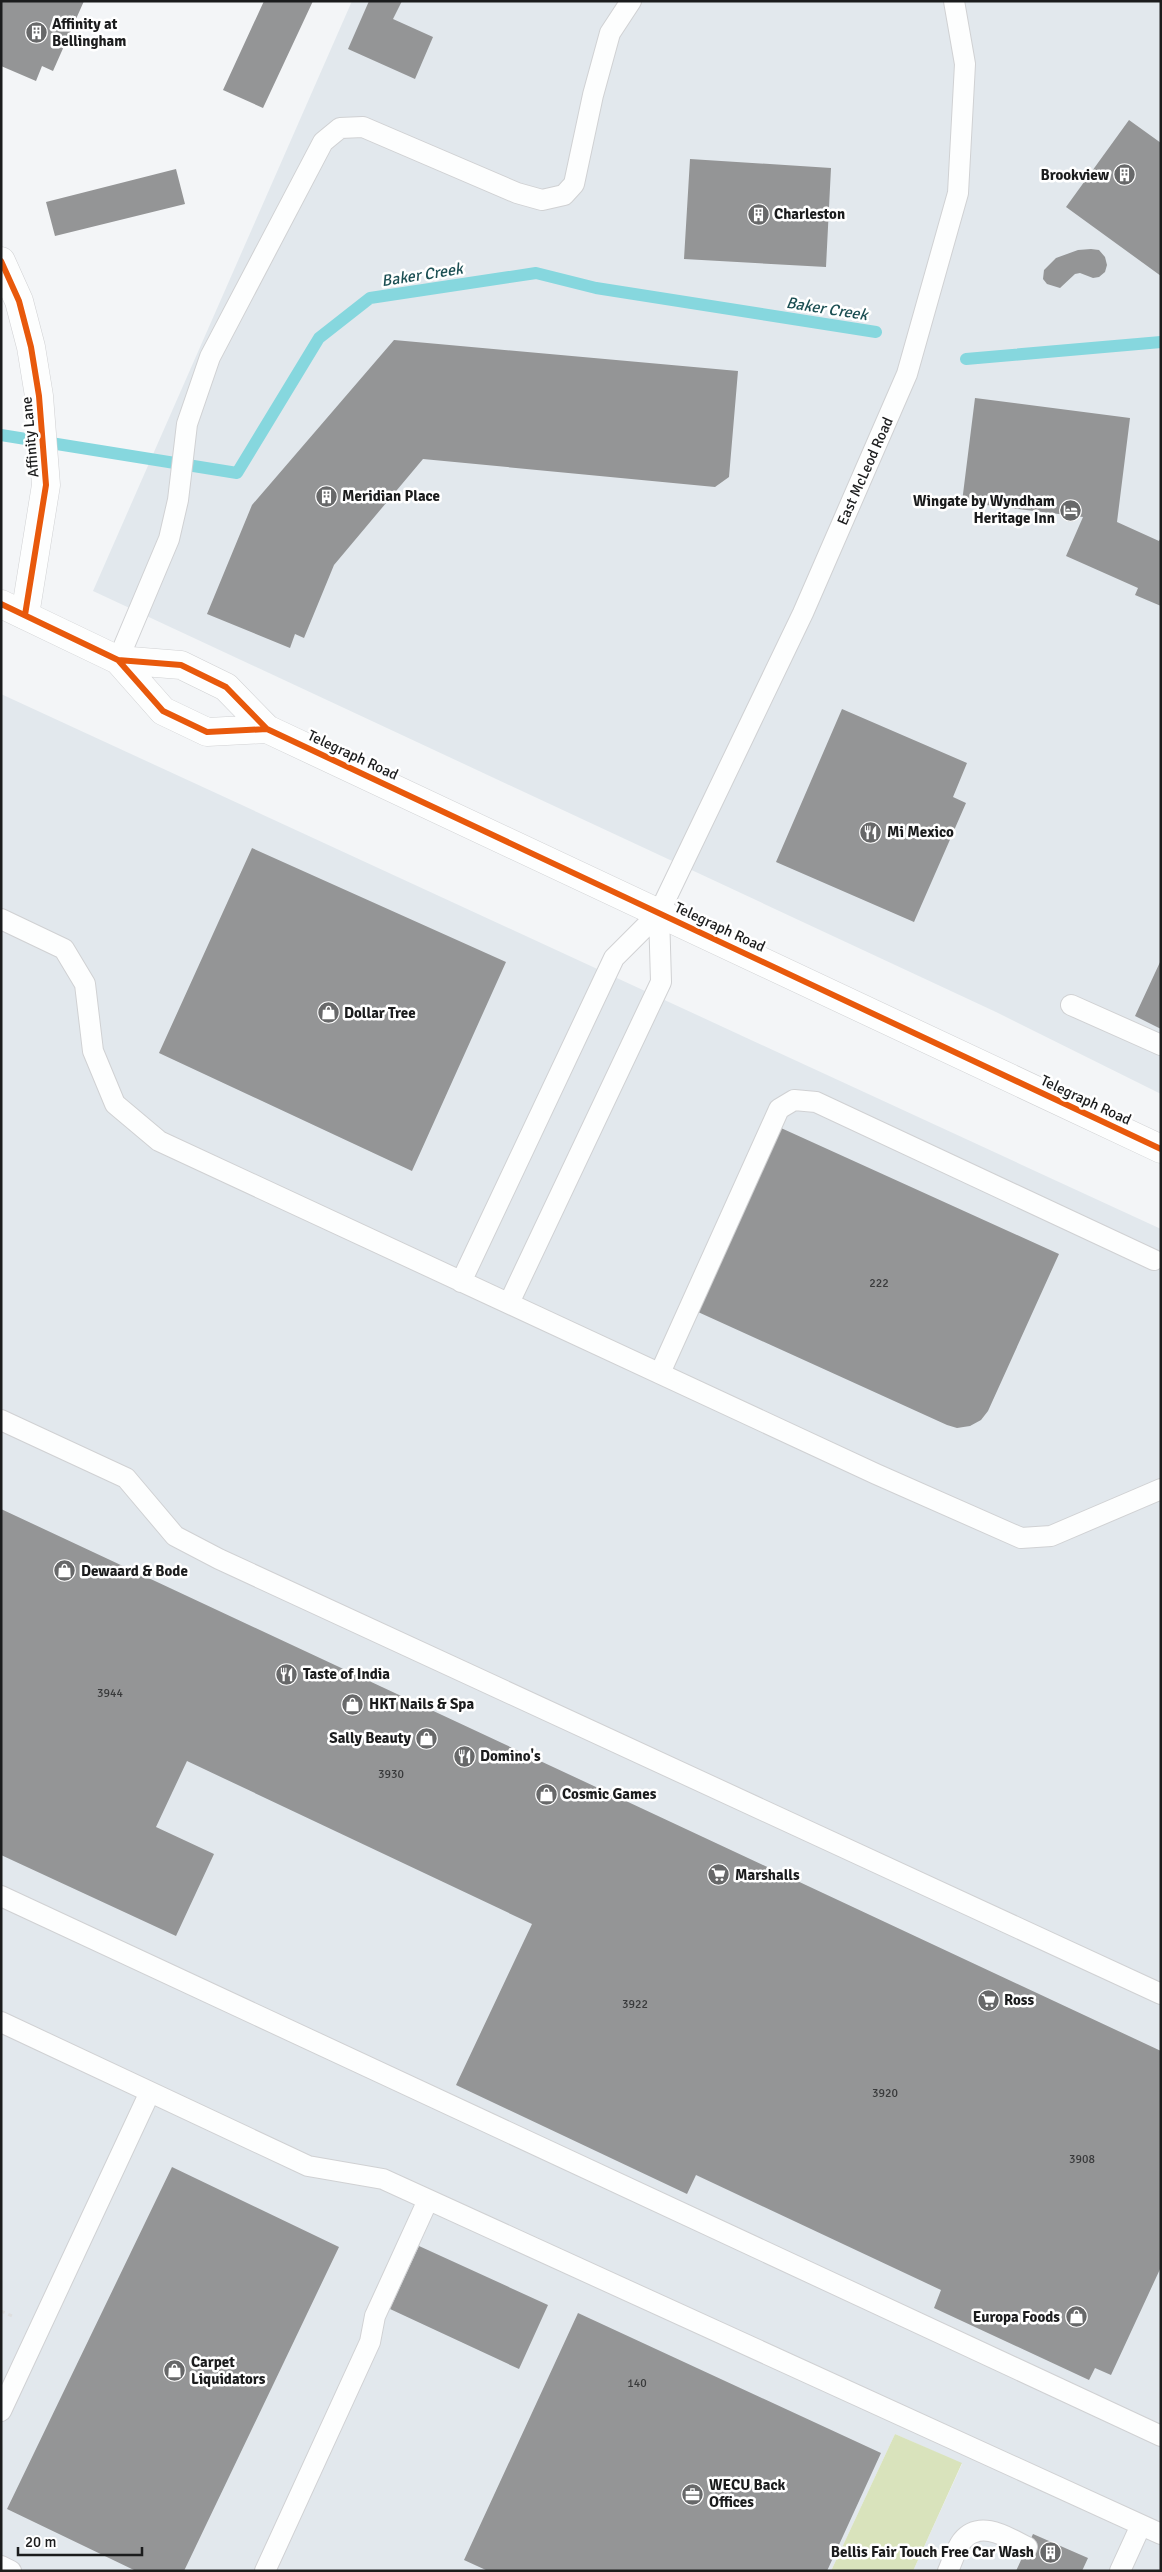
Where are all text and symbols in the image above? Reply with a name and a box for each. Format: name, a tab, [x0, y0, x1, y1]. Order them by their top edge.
place label: Affinity at Bellingham	[52, 15, 126, 50]
building icon: Affinity at Bellingham	[24, 21, 48, 45]
building icon: Brookview	[1113, 163, 1137, 187]
place label: Brookview	[1041, 166, 1110, 184]
building icon: Charleston	[746, 202, 770, 226]
place label: Charleston	[774, 205, 845, 223]
water label: Baker Creek	[380, 258, 466, 291]
water label: Baker Creek	[785, 293, 871, 326]
street label: Affinity Lane	[18, 396, 42, 478]
street label: East McLeod Road	[833, 414, 897, 528]
building icon: Meridian Place	[314, 484, 338, 508]
place label: Meridian Place	[342, 487, 440, 505]
place label: Wingate by Wyndham Heritage Inn	[913, 492, 1055, 527]
hotel icon: Wingate by Wyndham Heritage Inn	[1059, 498, 1083, 522]
street label: Telegraph Road	[305, 726, 401, 784]
restaurant icon: Mi Mexico	[859, 820, 883, 844]
place label: Mi Mexico	[887, 823, 954, 841]
street label: Telegraph Road	[672, 898, 768, 956]
shop icon: Dollar Tree	[316, 1001, 340, 1025]
place label: Dollar Tree	[344, 1004, 416, 1022]
street label: Telegraph Road	[1038, 1071, 1134, 1129]
house number: 222	[869, 1276, 889, 1291]
shop icon: Dewaard & Bode	[53, 1559, 77, 1583]
place label: Dewaard & Bode	[81, 1562, 188, 1580]
restaurant icon: Taste of India	[275, 1662, 299, 1686]
place label: Taste of India	[303, 1665, 390, 1683]
house number: 3944	[97, 1686, 123, 1701]
shop icon: HKT Nails & Spa	[341, 1692, 365, 1716]
place label: HKT Nails & Spa	[369, 1695, 474, 1713]
shop icon: Sally Beauty	[415, 1726, 439, 1750]
place label: Sally Beauty	[329, 1729, 412, 1747]
restaurant icon: Domino's	[452, 1744, 476, 1768]
place label: Domino's	[480, 1747, 541, 1765]
house number: 3930	[378, 1767, 404, 1782]
shop icon: Cosmic Games	[534, 1782, 558, 1806]
place label: Cosmic Games	[562, 1785, 657, 1803]
supermarket icon: Marshalls	[707, 1863, 731, 1887]
place label: Marshalls	[735, 1866, 800, 1884]
supermarket icon: Ross	[976, 1988, 1000, 2012]
place label: Ross	[1004, 1991, 1034, 2009]
house number: 3922	[622, 1997, 648, 2012]
house number: 3920	[872, 2086, 898, 2101]
house number: 3908	[1069, 2152, 1095, 2167]
shop icon: Europa Foods	[1064, 2305, 1088, 2329]
place label: Europa Foods	[973, 2308, 1060, 2326]
place label: Carpet Liquidators	[191, 2353, 266, 2388]
shop icon: Carpet Liquidators	[163, 2359, 187, 2383]
house number: 140	[627, 2376, 647, 2391]
place label: WECU Back Offices	[709, 2476, 785, 2511]
office icon: WECU Back Offices	[681, 2482, 705, 2506]
scale bar	[18, 2524, 141, 2556]
text: 20 m	[25, 2533, 56, 2551]
building icon: Bellis Fair Touch Free Car Wash	[1038, 2540, 1062, 2564]
place label: Bellis Fair Touch Free Car Wash	[831, 2543, 1034, 2561]

